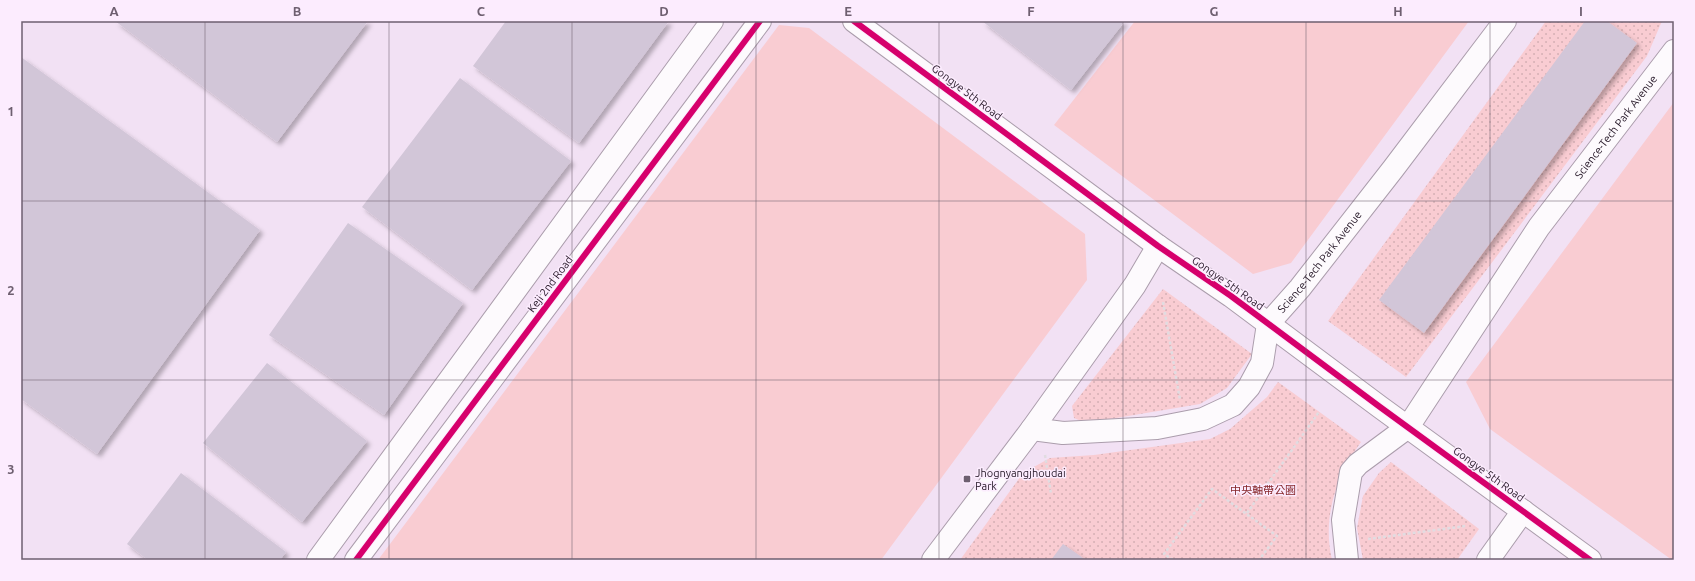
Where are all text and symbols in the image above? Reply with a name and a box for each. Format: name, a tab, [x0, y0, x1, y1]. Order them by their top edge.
text: A	[109, 4, 119, 18]
text: B	[293, 4, 302, 18]
text: C	[477, 4, 486, 18]
text: D	[659, 4, 669, 18]
text: E	[844, 4, 852, 18]
text: F	[1027, 4, 1035, 18]
text: G	[1210, 4, 1219, 18]
text: H	[1393, 4, 1403, 18]
text: I	[1579, 4, 1583, 18]
street label: Gongye 5th Road	[929, 62, 1005, 122]
street label: Science-Tech Park Avenue	[1572, 73, 1659, 181]
text: 1	[7, 104, 15, 118]
street label: Science-Tech Park Avenue	[1275, 209, 1364, 315]
street label: Keji 2nd Road	[525, 254, 575, 314]
street label: Gongye 5th Road	[1190, 254, 1266, 312]
text: 2	[7, 283, 15, 297]
street label: Gongye 5th Road	[1451, 444, 1527, 504]
text: 3	[7, 462, 15, 476]
place label: Jhognyangjhoudai Park	[975, 467, 1066, 492]
marker: Jhognyangjhoudai Park	[962, 474, 972, 484]
park label: 中央軸帶公園	[1230, 484, 1296, 496]

